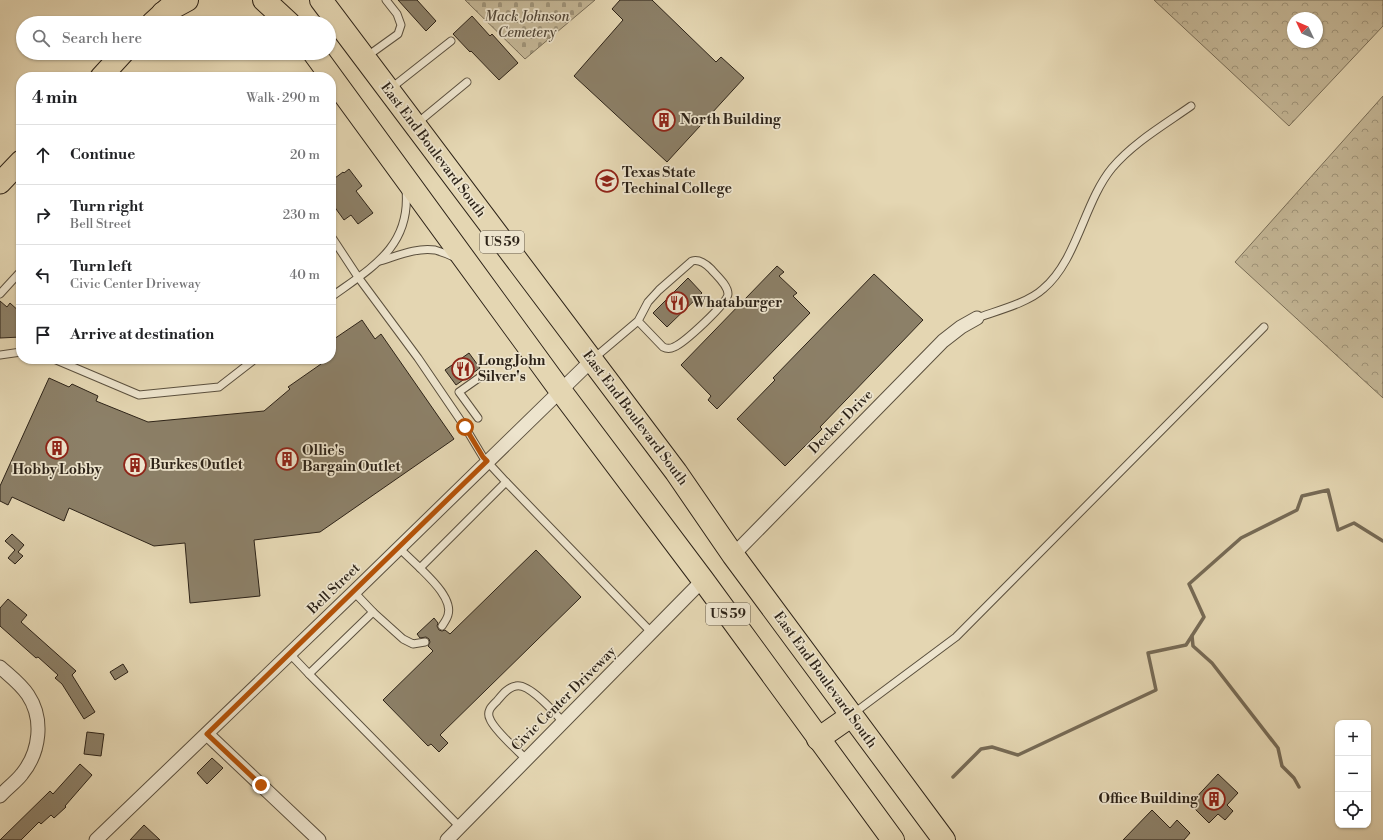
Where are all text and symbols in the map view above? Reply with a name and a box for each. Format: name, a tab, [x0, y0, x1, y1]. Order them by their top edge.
park label: Mack Johnson Cemetery	[484, 8, 570, 42]
north arrow	[1287, 12, 1323, 48]
search box	[16, 16, 336, 60]
icon: search	[30, 27, 52, 49]
text: Search here	[62, 29, 142, 48]
street label: East End Boulevard South	[376, 79, 490, 222]
text: 4 min	[32, 87, 77, 109]
text: Walk · 290 m	[246, 90, 320, 106]
building icon: North Building	[651, 107, 677, 133]
place label: North Building	[680, 111, 782, 129]
icon: ahead	[32, 144, 54, 166]
text: Continue	[70, 145, 135, 164]
text: 20 m	[290, 147, 320, 163]
place label: Texas State Techinal College	[622, 164, 732, 198]
school or university icon: Texas State Techinal College	[594, 168, 620, 194]
text: Turn right	[70, 197, 144, 216]
icon: right	[32, 204, 54, 226]
text: 230 m	[283, 207, 320, 223]
text: Bell Street	[70, 216, 131, 232]
road number: US 59	[480, 231, 524, 253]
text: Turn left	[70, 257, 132, 276]
icon: left	[32, 264, 54, 286]
text: 40 m	[290, 267, 320, 283]
text: Civic Center Driveway	[70, 276, 201, 292]
restaurant icon: Whataburger	[664, 290, 690, 316]
place label: Whataburger	[691, 294, 782, 312]
icon: arrive	[32, 324, 54, 346]
text: Arrive at destination	[70, 325, 214, 344]
street label: East End Boulevard South	[578, 347, 692, 490]
place label: Long John Silver's	[478, 352, 546, 386]
restaurant icon: Long John Silver's	[450, 356, 476, 382]
street label: Decker Drive	[805, 386, 877, 458]
route start	[456, 418, 474, 436]
building icon: Hobby Lobby	[44, 435, 70, 461]
place label: Ollie's Bargain Outlet	[302, 442, 402, 476]
building icon: Ollie's Bargain Outlet	[274, 446, 300, 472]
building icon: Burkes Outlet	[122, 452, 148, 478]
place label: Burkes Outlet	[150, 456, 244, 474]
place label: Hobby Lobby	[13, 461, 102, 479]
street label: Bell Street	[303, 560, 364, 619]
road number: US 59	[706, 603, 750, 625]
street label: East End Boulevard South	[769, 608, 881, 752]
street label: Civic Center Driveway	[508, 643, 620, 755]
map controls	[1335, 720, 1371, 828]
button: +	[1335, 720, 1371, 756]
button: −	[1335, 756, 1371, 792]
route end	[252, 776, 270, 794]
building icon: Office Building	[1201, 786, 1227, 812]
place label: Office Building	[1099, 790, 1199, 808]
button: locate	[1335, 792, 1371, 828]

